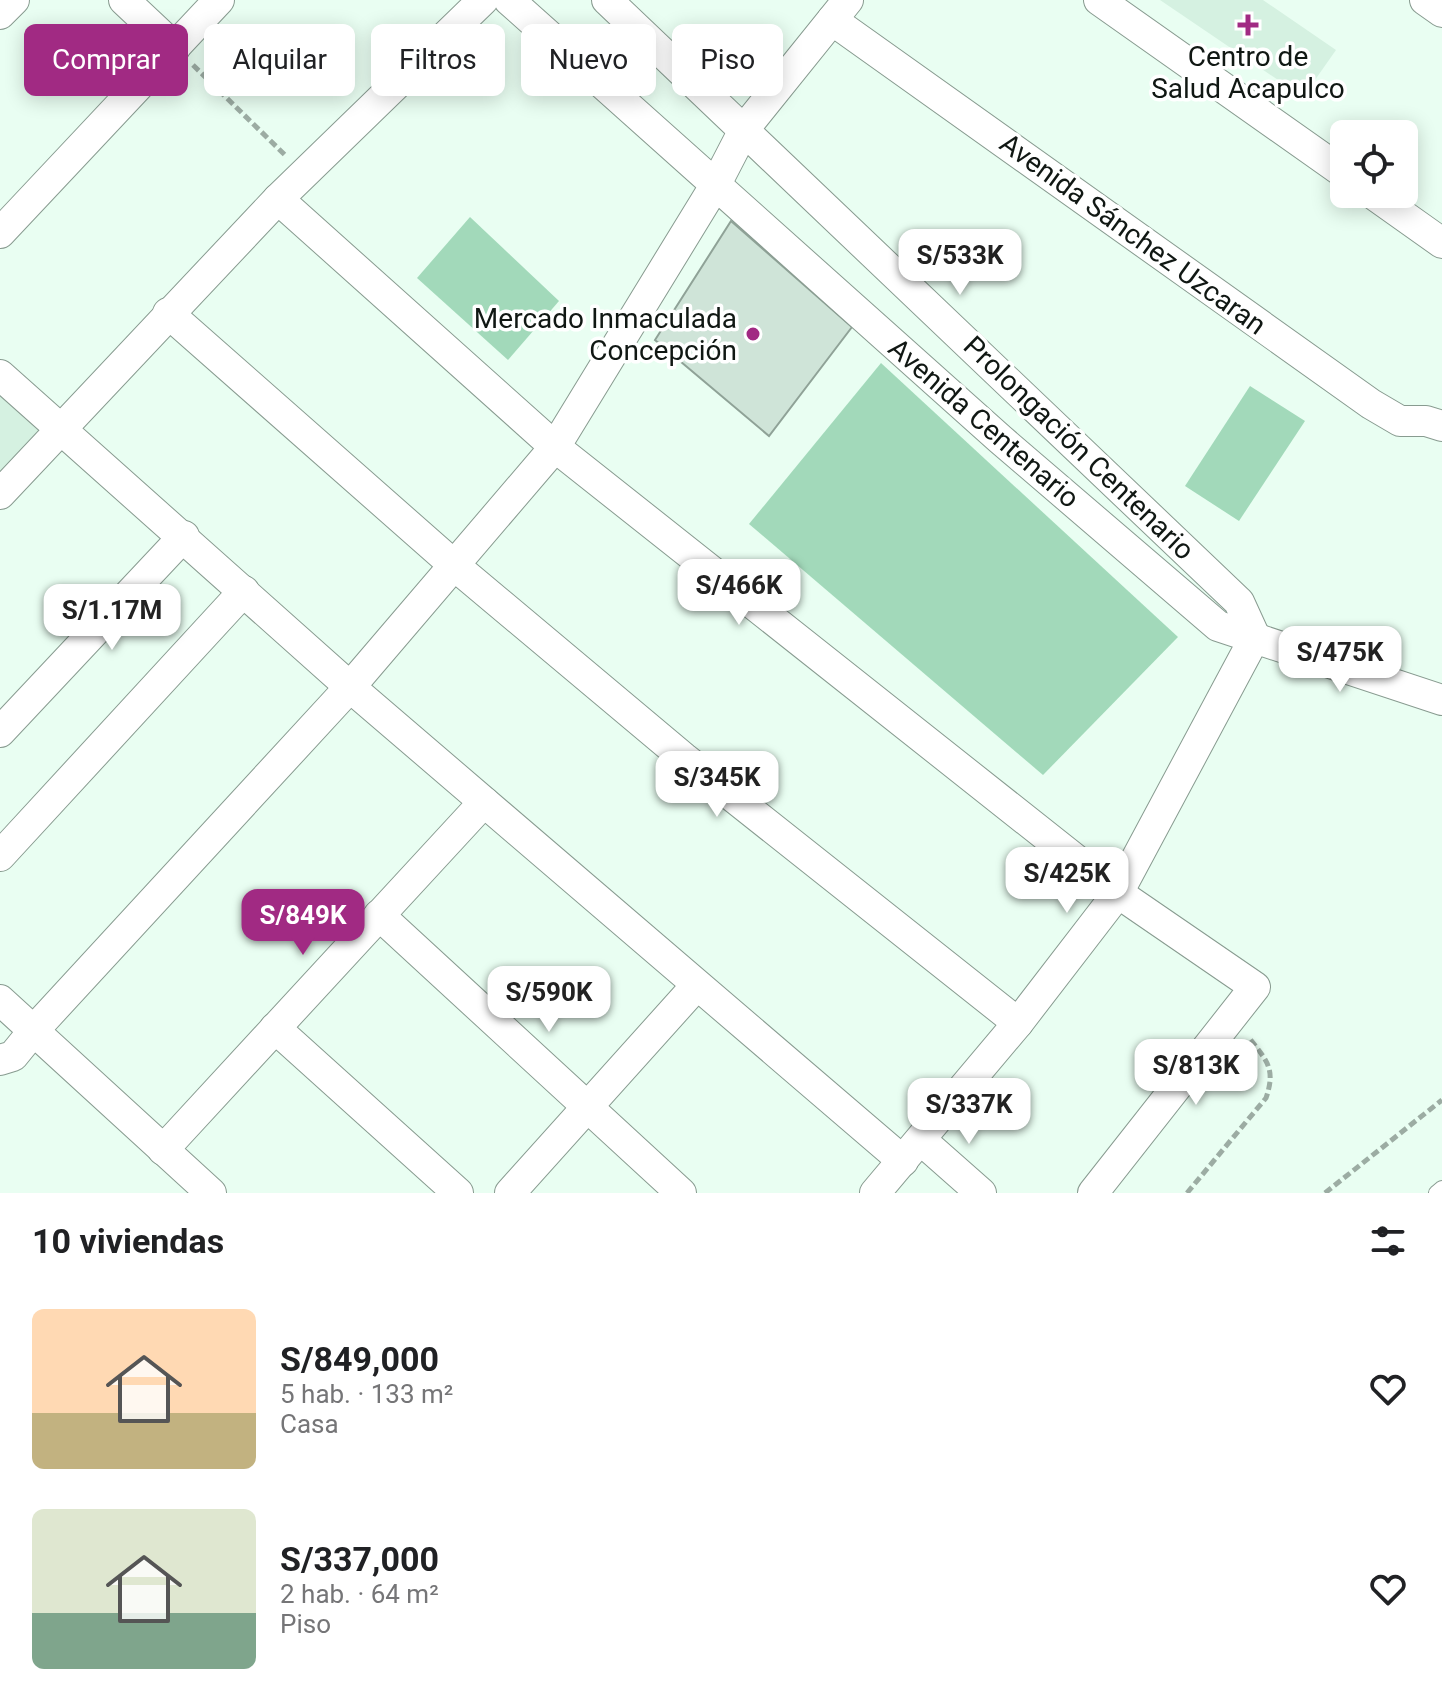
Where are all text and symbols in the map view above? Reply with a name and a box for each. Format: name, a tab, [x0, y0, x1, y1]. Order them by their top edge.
marker: Centro de Salud Acapulco	[1237, 14, 1259, 36]
chip: Comprar	[24, 24, 188, 96]
chip: Alquilar	[204, 24, 355, 96]
chip: Filtros	[371, 24, 505, 96]
chip: Nuevo	[521, 24, 656, 96]
chip: Piso	[672, 24, 783, 96]
place label: Centro de Salud Acapulco	[1151, 40, 1345, 105]
map controls	[1330, 120, 1418, 208]
button: locate	[1330, 120, 1418, 208]
street label: Avenida Sánchez Uzcaran	[994, 126, 1272, 342]
pin: S/533K	[895, 229, 1025, 297]
text: S/533K	[917, 240, 1003, 270]
place label: Mercado Inmaculada Concepción	[474, 302, 737, 367]
marker: Mercado Inmaculada Concepción	[744, 325, 762, 343]
street label: Prolongación Centenario	[957, 329, 1201, 567]
street label: Avenida Centenario	[882, 331, 1086, 515]
pin: S/466K	[674, 559, 804, 627]
text: S/466K	[696, 570, 782, 600]
pin: S/1.17M	[38, 584, 186, 652]
text: S/1.17M	[62, 595, 162, 625]
pin: S/475K	[1275, 626, 1405, 694]
text: S/475K	[1297, 637, 1383, 667]
pin: S/345K	[652, 751, 782, 819]
text: S/345K	[674, 762, 760, 792]
pin: S/425K	[1002, 847, 1132, 915]
text: S/425K	[1024, 858, 1110, 888]
pin: S/849K	[238, 889, 368, 957]
text: S/849K	[260, 900, 346, 930]
pin: S/590K	[484, 966, 614, 1034]
text: S/590K	[506, 977, 592, 1007]
pin: S/813K	[1131, 1039, 1261, 1107]
text: S/813K	[1153, 1050, 1239, 1080]
pin: S/337K	[904, 1078, 1034, 1146]
text: S/337K	[926, 1089, 1012, 1119]
icon: filters	[1366, 1219, 1410, 1263]
text: 10 viviendas	[32, 1221, 224, 1261]
text: S/849,000	[280, 1339, 439, 1379]
icon: home	[96, 1341, 192, 1437]
icon: heart	[1366, 1367, 1410, 1411]
text: 5 hab. · 133 m²	[280, 1379, 453, 1409]
text: Casa	[280, 1409, 339, 1439]
text: S/337,000	[280, 1539, 439, 1579]
icon: home	[96, 1541, 192, 1637]
icon: heart	[1366, 1567, 1410, 1611]
text: 2 hab. · 64 m²	[280, 1579, 439, 1609]
text: Piso	[280, 1609, 331, 1639]

